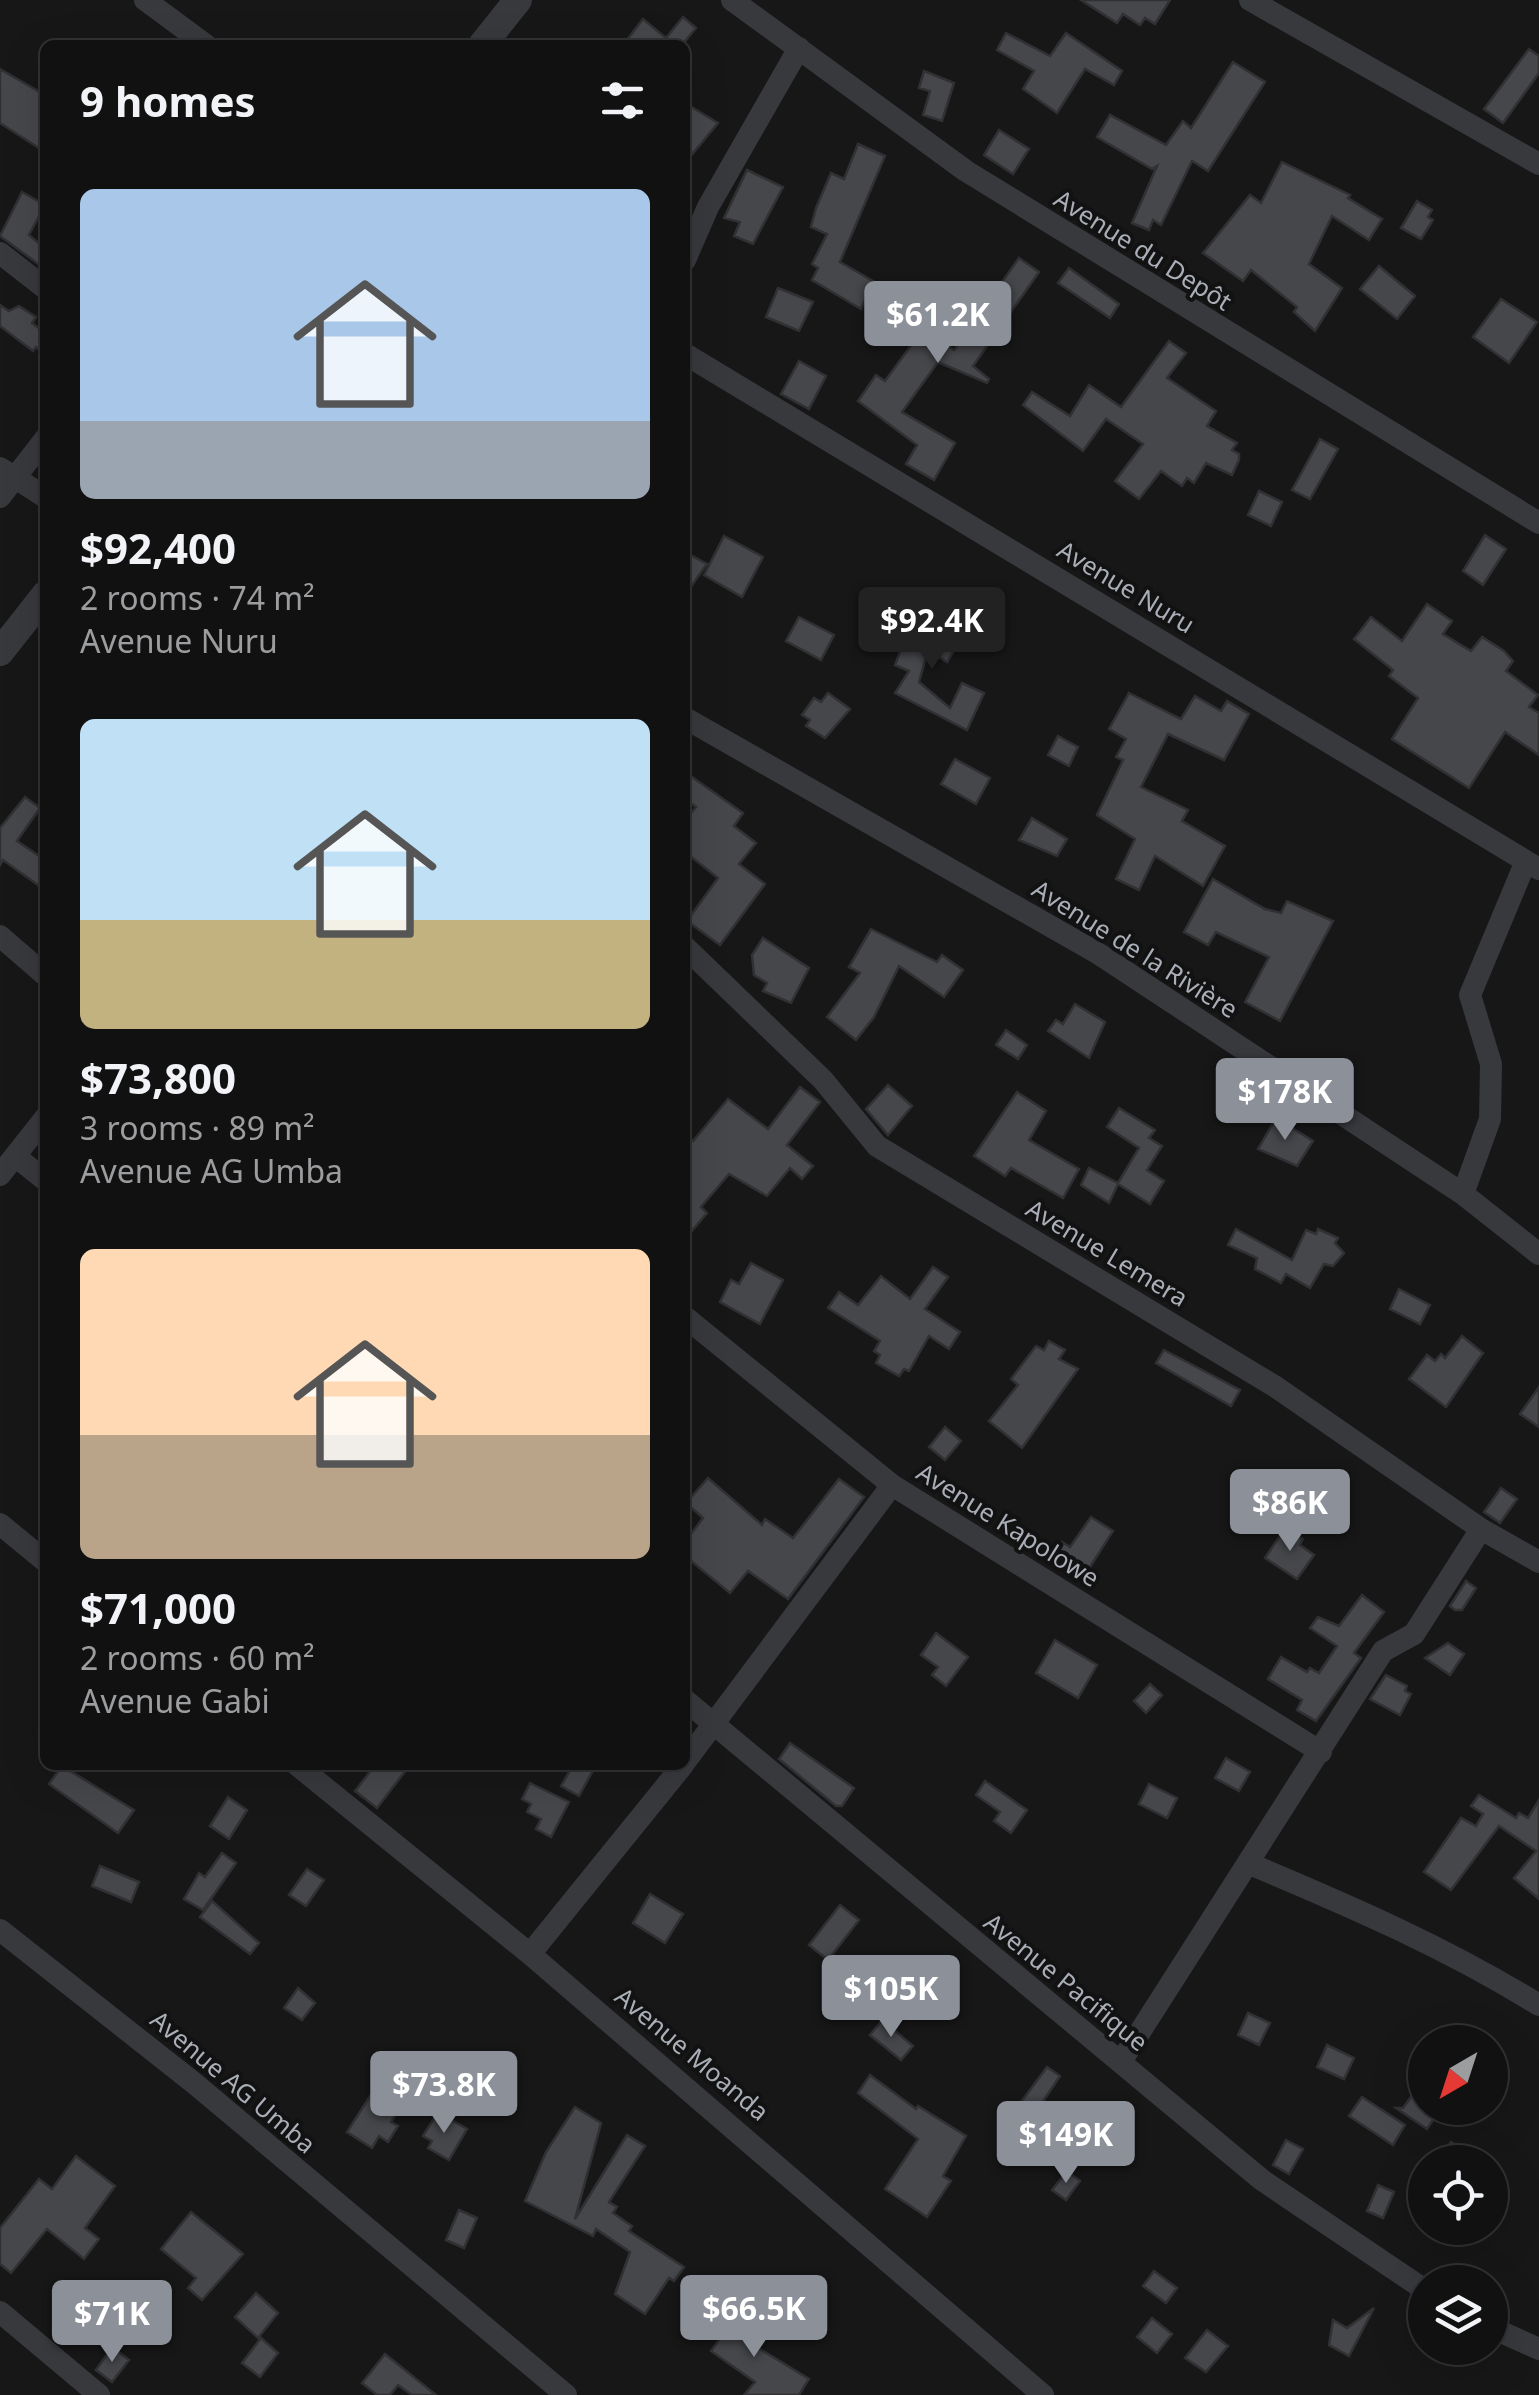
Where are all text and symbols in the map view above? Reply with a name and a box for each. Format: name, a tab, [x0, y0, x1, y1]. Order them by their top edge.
text: 9 homes	[80, 72, 256, 129]
icon: filters	[595, 73, 650, 128]
street label: Avenue du Depôt	[1048, 181, 1239, 317]
icon: home	[275, 254, 455, 434]
pin: $61.2K	[857, 281, 1019, 366]
text: $61.2K	[886, 292, 990, 335]
text: $92,400	[80, 519, 236, 576]
street label: Avenue Nuru	[1052, 532, 1201, 641]
text: 2 rooms · 74 m²	[80, 576, 314, 619]
pin: $92.4K	[851, 587, 1013, 672]
text: $92.4K	[880, 598, 984, 641]
text: Avenue Nuru	[80, 619, 278, 662]
icon: home	[275, 784, 455, 964]
street label: Avenue de la Rivière	[1026, 871, 1245, 1025]
text: $73,800	[80, 1049, 236, 1106]
pin: $178K	[1215, 1058, 1355, 1143]
text: $178K	[1238, 1069, 1332, 1112]
text: 3 rooms · 89 m²	[80, 1106, 314, 1149]
text: Avenue AG Umba	[80, 1149, 343, 1192]
street label: Avenue Lemera	[1020, 1190, 1195, 1314]
icon: home	[275, 1314, 455, 1494]
street label: Avenue Kapolowe	[911, 1454, 1106, 1594]
pin: $86K	[1231, 1469, 1349, 1554]
text: $86K	[1252, 1480, 1328, 1523]
text: $71,000	[80, 1579, 236, 1636]
text: 2 rooms · 60 m²	[80, 1636, 314, 1679]
text: Avenue Gabi	[80, 1679, 270, 1722]
street label: Avenue Pacifique	[977, 1904, 1156, 2058]
pin: $105K	[821, 1955, 961, 2040]
text: $105K	[844, 1966, 938, 2009]
street label: Avenue Moanda	[609, 1979, 777, 2128]
street label: Avenue AG Umba	[144, 2002, 323, 2160]
north arrow	[1408, 2025, 1508, 2125]
map controls	[1408, 2025, 1508, 2365]
pin: $73.8K	[363, 2051, 525, 2136]
text: $73.8K	[392, 2062, 496, 2105]
pin: $149K	[996, 2101, 1136, 2186]
text: $149K	[1019, 2112, 1113, 2155]
button: locate	[1408, 2145, 1508, 2245]
button: layers	[1408, 2265, 1508, 2365]
pin: $66.5K	[673, 2275, 835, 2360]
pin: $71K	[53, 2280, 171, 2365]
text: $66.5K	[702, 2286, 806, 2329]
text: $71K	[74, 2291, 150, 2334]

